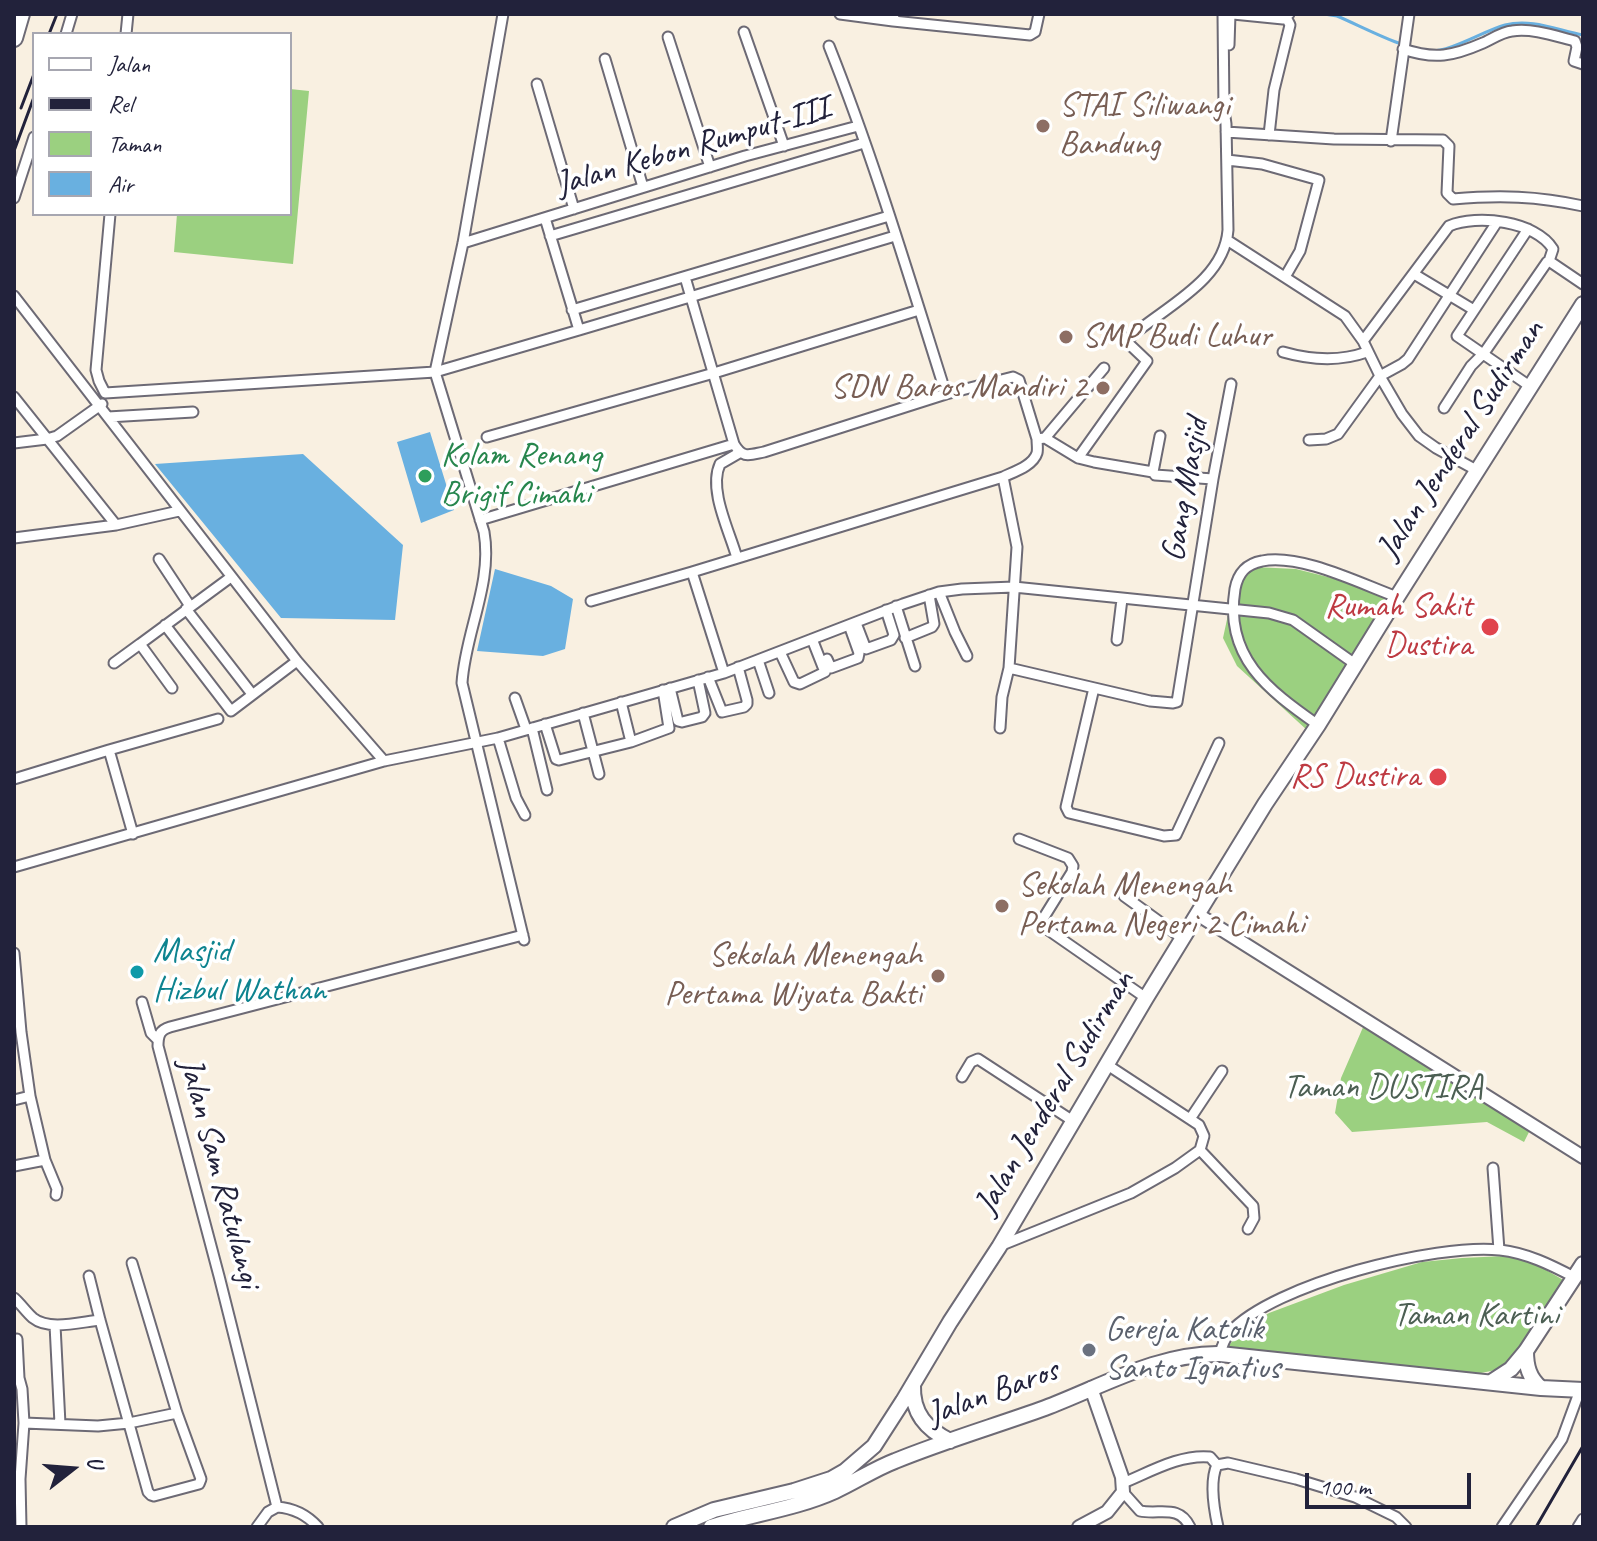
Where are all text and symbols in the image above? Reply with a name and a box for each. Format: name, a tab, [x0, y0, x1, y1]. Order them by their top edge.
legend	[32, 32, 292, 216]
text: Jalan	[108, 49, 150, 79]
place label: STAI Siliwangi Bandung	[1059, 86, 1230, 166]
street label: Jalan Kebon Rumput-III	[551, 88, 835, 206]
text: Rel	[108, 89, 133, 119]
marker: STAI Siliwangi Bandung	[1034, 117, 1052, 135]
text: Taman	[108, 129, 161, 159]
text: Air	[108, 169, 133, 199]
street label: Jalan Jenderal Sudirman	[1368, 313, 1554, 567]
place label: SMP Budi Luhur	[1082, 317, 1271, 357]
marker: SMP Budi Luhur	[1057, 328, 1075, 346]
place label: SDN Baros Mandiri 2	[830, 368, 1087, 408]
marker: SDN Baros Mandiri 2	[1094, 379, 1112, 397]
street label: Gang Masjid	[1153, 415, 1219, 565]
place label: Kolam Renang Brigif Cimahi	[441, 436, 602, 516]
marker: Kolam Renang Brigif Cimahi	[416, 467, 434, 485]
place label: Rumah Sakit Dustira	[1325, 587, 1472, 666]
marker: Rumah Sakit Dustira	[1479, 616, 1501, 638]
place label: RS Dustira	[1290, 757, 1420, 797]
marker: RS Dustira	[1427, 766, 1449, 788]
place label: Sekolah Menengah Pertama Negeri 2 Cimahi	[1018, 866, 1305, 946]
marker: Sekolah Menengah Pertama Negeri 2 Cimahi	[993, 897, 1011, 915]
place label: Masjid Hizbul Wathan	[153, 932, 326, 1012]
place label: Sekolah Menengah Pertama Wiyata Bakti	[664, 936, 922, 1016]
marker: Masjid Hizbul Wathan	[128, 963, 146, 981]
street label: Jalan Jenderal Sudirman	[966, 964, 1144, 1222]
marker: Sekolah Menengah Pertama Wiyata Bakti	[929, 967, 947, 985]
street label: Jalan Sam Ratulangi	[169, 1053, 269, 1293]
park label: Taman DUSTIRA	[1283, 1068, 1483, 1108]
park label: Taman Kartini	[1393, 1296, 1559, 1336]
place label: Gereja Katolik Santo Ignatius	[1105, 1310, 1280, 1390]
marker: Gereja Katolik Santo Ignatius	[1080, 1341, 1098, 1359]
street label: Jalan Baros	[922, 1351, 1064, 1435]
north arrow	[32, 1429, 112, 1509]
text: U	[80, 1453, 110, 1471]
scale bar	[1309, 1457, 1475, 1507]
text: 100 m	[1319, 1472, 1371, 1502]

